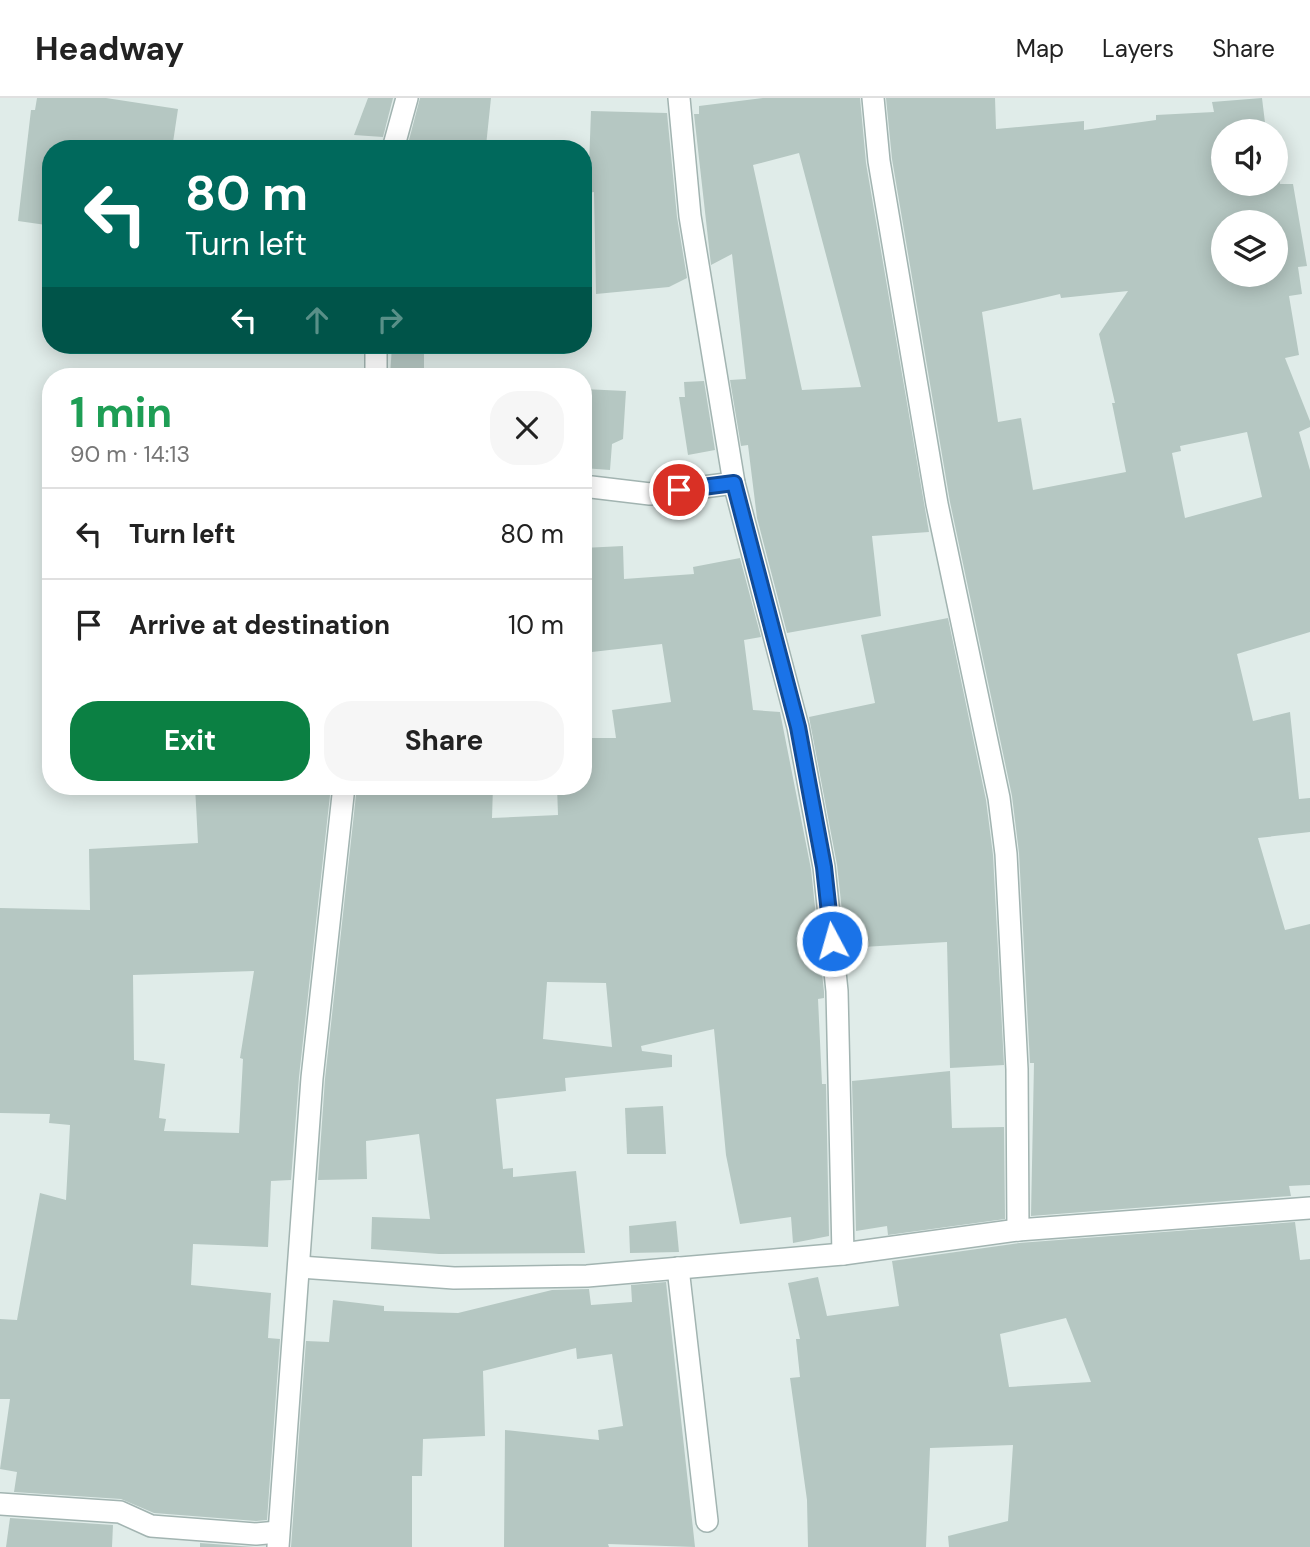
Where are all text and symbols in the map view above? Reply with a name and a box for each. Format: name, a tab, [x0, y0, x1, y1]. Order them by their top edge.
text: Headway	[35, 27, 184, 70]
text: Map	[1016, 33, 1064, 64]
text: Layers	[1102, 33, 1174, 64]
text: Share	[1212, 33, 1275, 64]
map controls	[1211, 119, 1288, 287]
button: sound	[1211, 119, 1288, 196]
text: 80 m	[185, 161, 308, 225]
icon: left	[70, 168, 161, 259]
button: layers	[1211, 210, 1288, 287]
text: Turn left	[185, 223, 307, 265]
icon: left	[225, 301, 263, 339]
icon: ahead	[298, 301, 336, 339]
icon: right	[371, 301, 409, 339]
text: 1 min	[70, 385, 172, 440]
button: close	[490, 391, 564, 465]
text: 90 m · 14:13	[70, 439, 190, 469]
pin	[649, 460, 709, 520]
icon: arrive	[660, 471, 698, 509]
icon: left	[70, 515, 108, 553]
text: Turn left	[129, 517, 236, 551]
text: 80 m	[500, 517, 564, 551]
icon: arrive	[70, 606, 108, 644]
text: Arrive at destination	[129, 608, 390, 642]
text: 10 m	[508, 608, 564, 642]
button: Exit	[70, 701, 310, 781]
button: Share	[324, 701, 564, 781]
position arrow	[795, 904, 869, 978]

